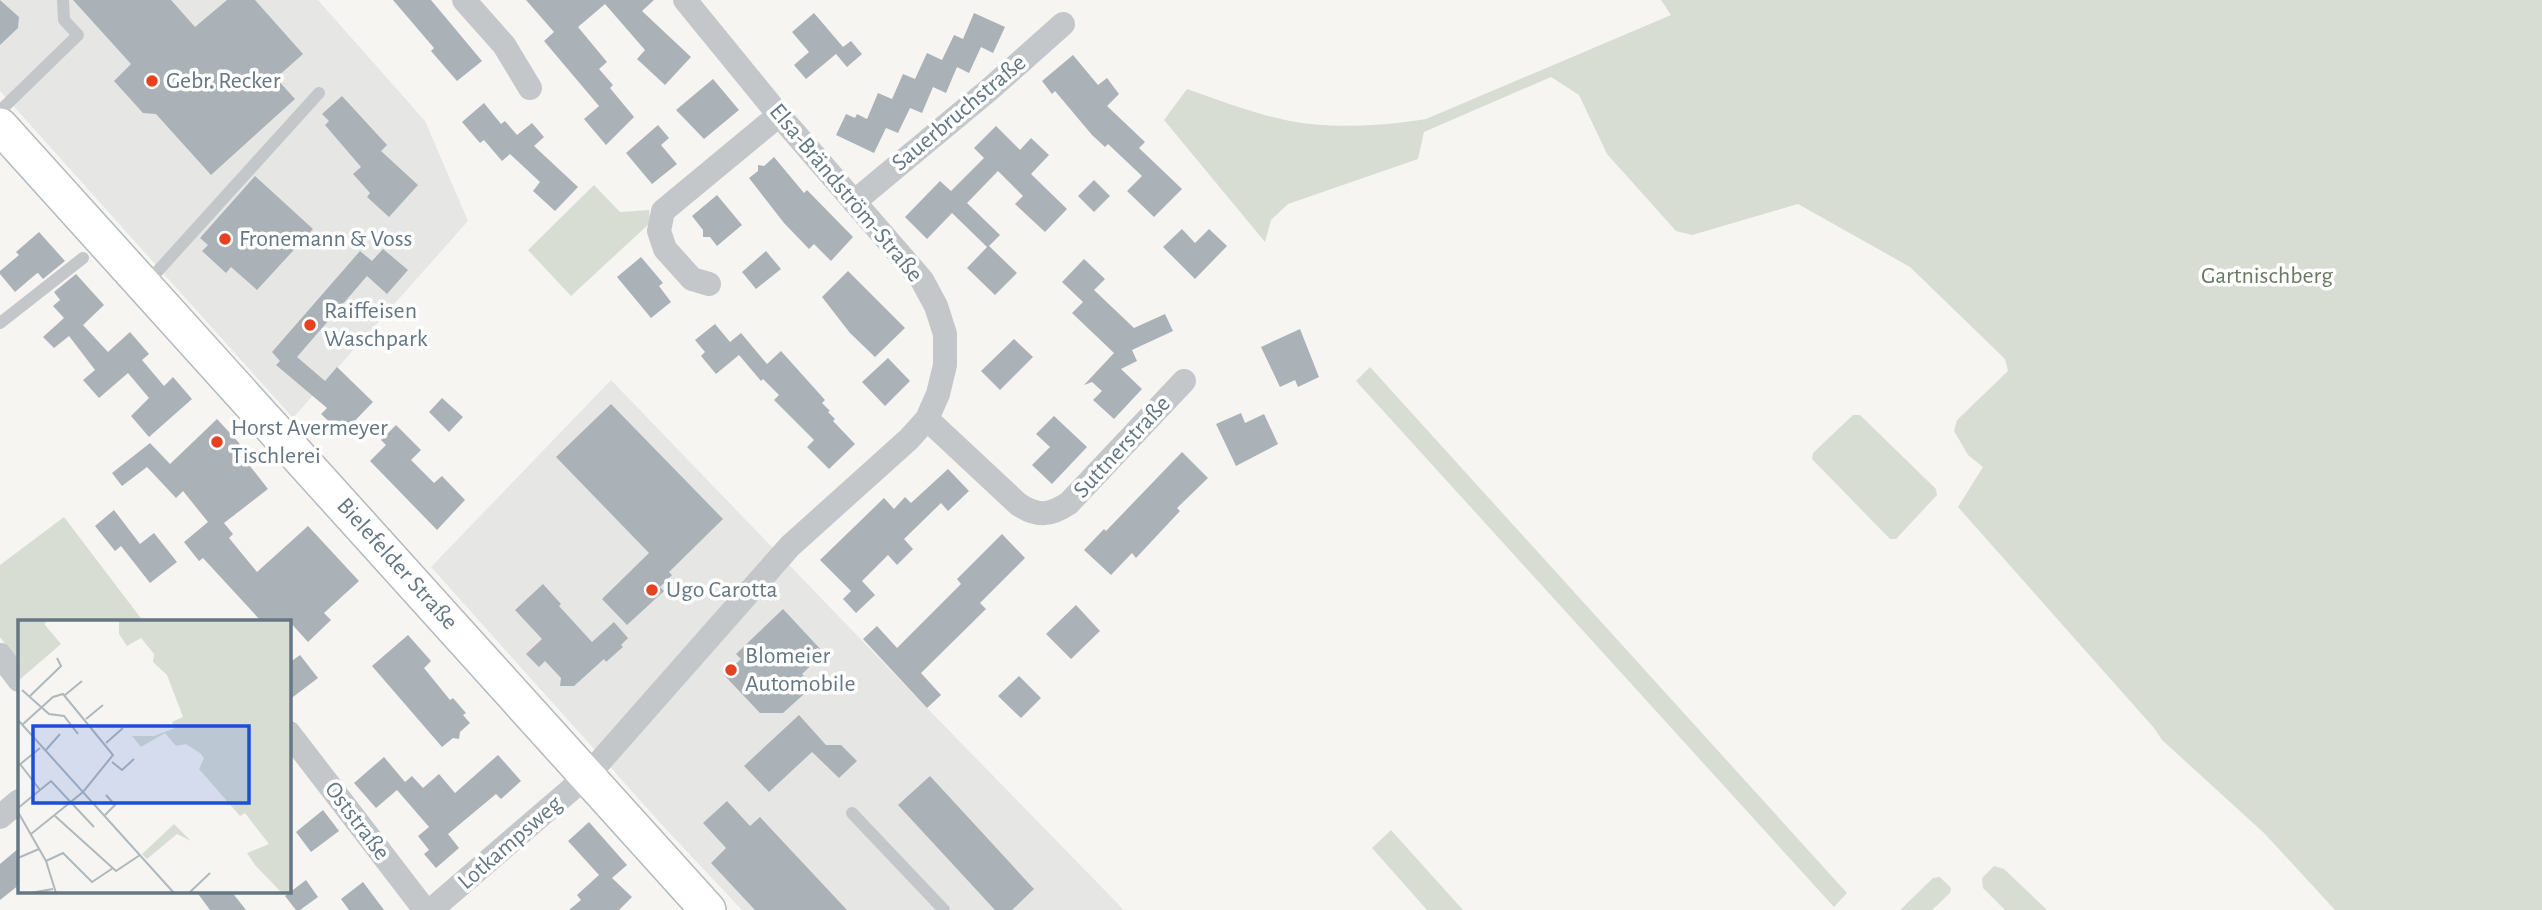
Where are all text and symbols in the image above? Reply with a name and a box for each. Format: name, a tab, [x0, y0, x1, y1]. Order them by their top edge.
street label: Sauerbruchstraße	[888, 50, 1030, 176]
place label: Gebr. Recker	[166, 69, 281, 93]
marker: Gebr. Recker	[144, 73, 160, 89]
street label: Elsa-Brändström-Straße	[765, 99, 927, 287]
place label: Fronemann & Voss	[239, 227, 412, 251]
marker: Fronemann & Voss	[217, 231, 233, 247]
park label: Gartnischberg	[2201, 264, 2333, 288]
place label: Raiffeisen Waschpark	[324, 299, 428, 351]
marker: Raiffeisen Waschpark	[302, 317, 318, 333]
street label: Suttnerstraße	[1069, 391, 1175, 503]
place label: Horst Avermeyer Tischlerei	[231, 416, 388, 468]
marker: Horst Avermeyer Tischlerei	[209, 434, 225, 450]
street label: Bielefelder Straße	[332, 494, 462, 634]
place label: Ugo Carotta	[666, 578, 778, 602]
marker: Ugo Carotta	[644, 582, 660, 598]
inset map	[18, 620, 290, 892]
place label: Blomeier Automobile	[745, 644, 856, 696]
marker: Blomeier Automobile	[723, 662, 739, 678]
street label: Oststraße	[320, 777, 394, 865]
street label: Lotkampsweg	[453, 791, 567, 894]

